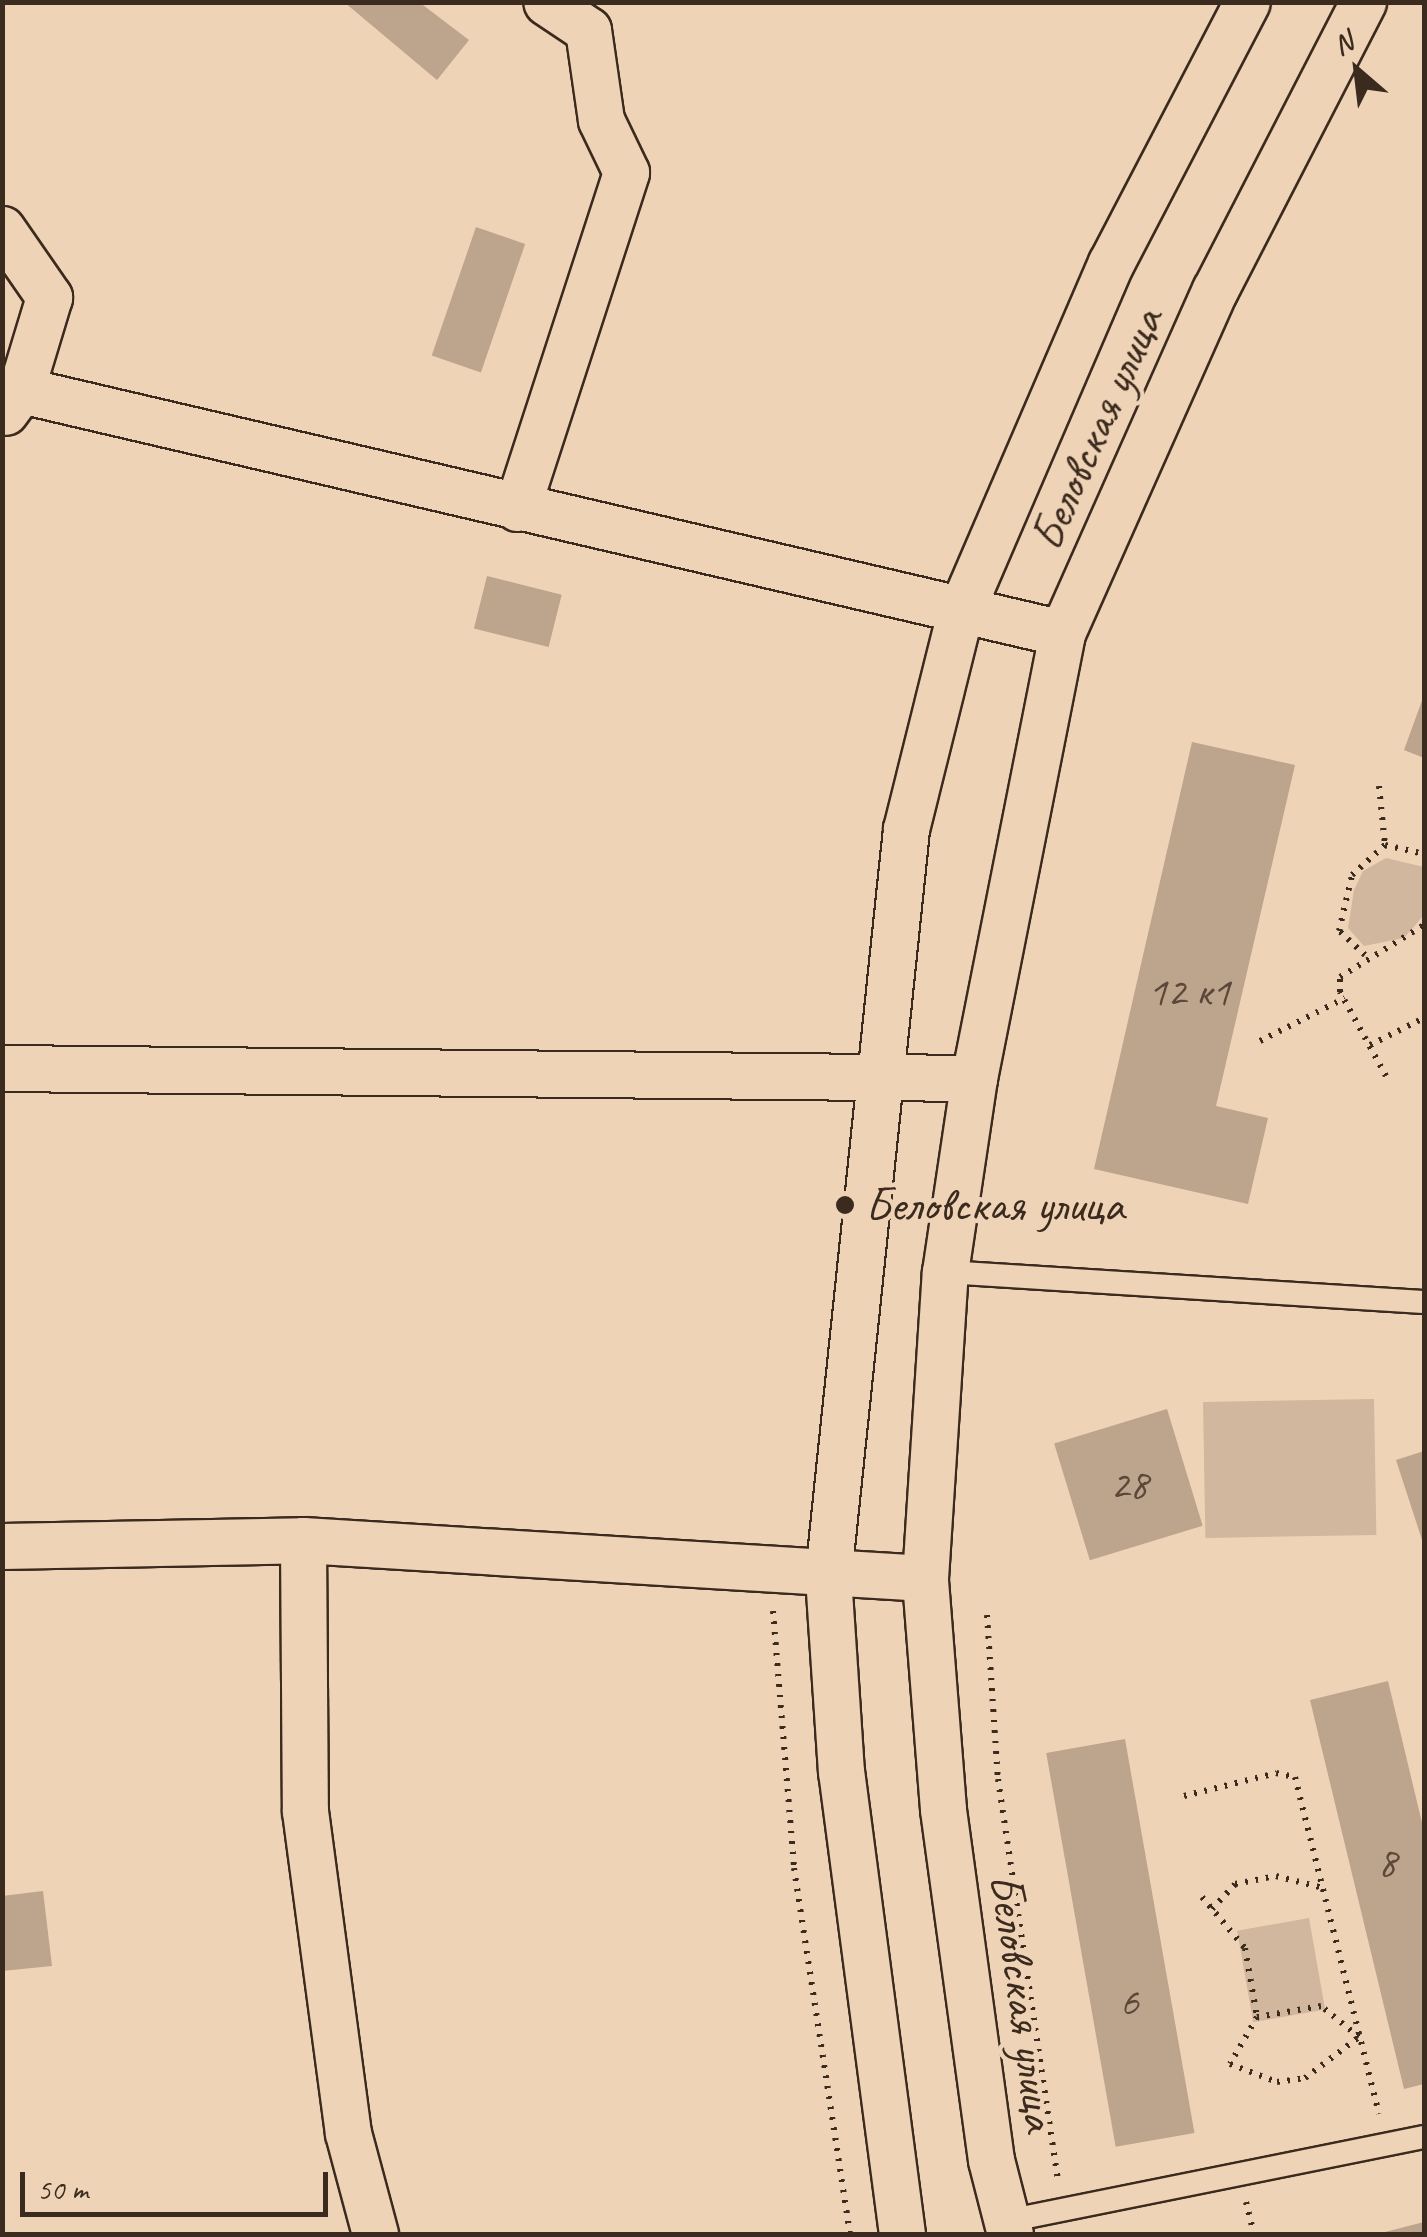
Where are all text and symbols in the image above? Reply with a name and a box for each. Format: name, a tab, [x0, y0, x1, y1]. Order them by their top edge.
north arrow	[1307, 20, 1407, 120]
text: N	[1327, 24, 1359, 63]
street label: Беловская улица	[1016, 297, 1176, 561]
house number: 12 к1	[1148, 967, 1230, 1017]
place label: Беловская улица	[865, 1176, 1128, 1234]
marker: Беловская улица	[834, 1194, 856, 1216]
house number: 28	[1110, 1460, 1148, 1510]
house number: 8	[1378, 1838, 1396, 1888]
street label: Беловская улица	[976, 1868, 1070, 2136]
house number: 6	[1120, 1977, 1138, 2027]
scale bar	[25, 2152, 332, 2214]
text: 50 m	[37, 2170, 88, 2208]

